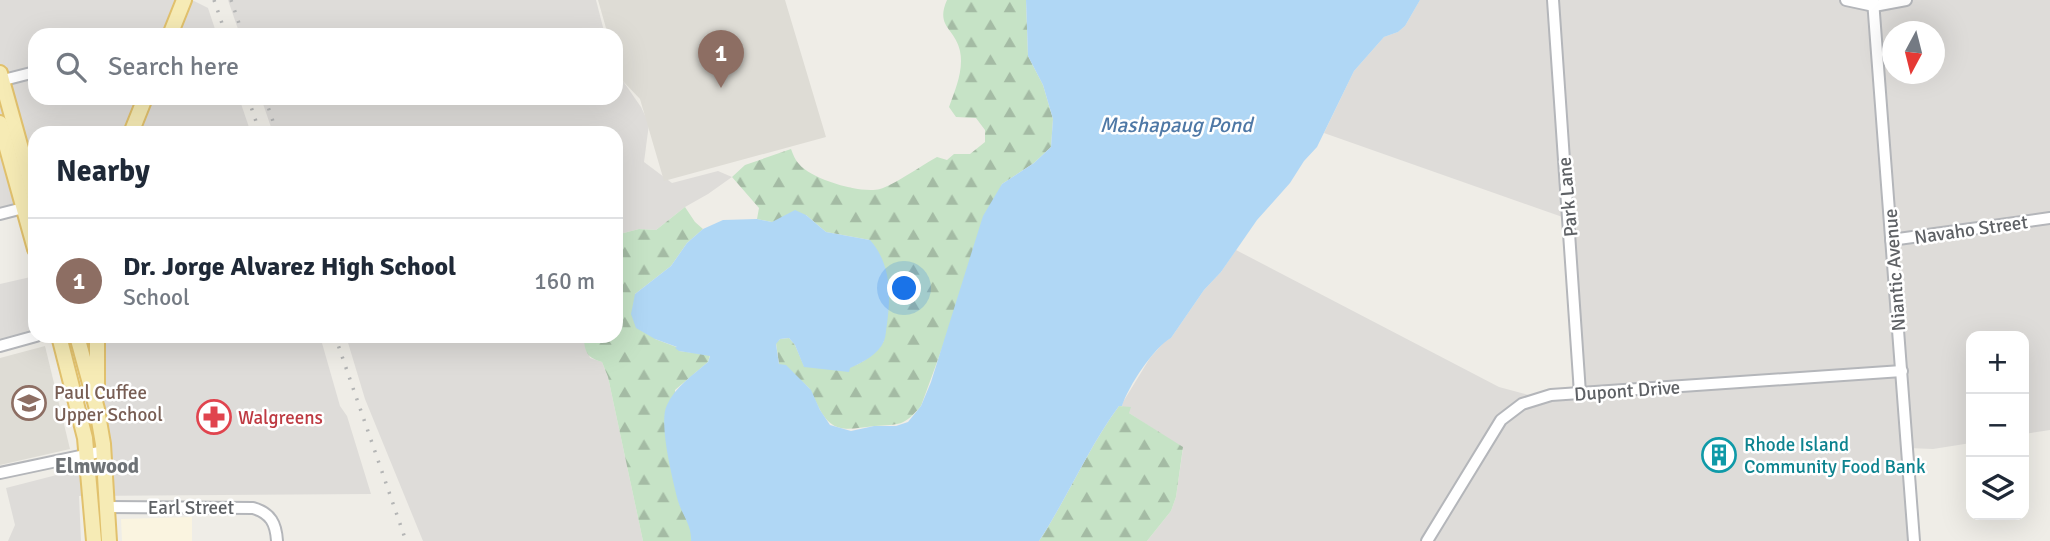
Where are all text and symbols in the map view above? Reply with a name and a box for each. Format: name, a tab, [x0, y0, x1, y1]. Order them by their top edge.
north arrow	[1882, 21, 1945, 84]
search box	[28, 28, 623, 105]
pin: 1	[698, 30, 744, 88]
icon: search	[52, 48, 90, 86]
text: Search here	[108, 51, 239, 83]
water label: Mashapaug Pond	[1100, 112, 1255, 138]
text: Nearby	[56, 153, 150, 190]
street label: Park Lane	[1553, 156, 1583, 238]
street label: Niantic Avenue	[1879, 208, 1911, 332]
street label: Navaho Street	[1913, 210, 2030, 250]
text: Dr. Jorge Alvarez High School	[123, 251, 456, 283]
text: 1	[73, 267, 85, 296]
text: 160 m	[534, 267, 595, 296]
your location	[887, 271, 921, 305]
text: School	[123, 283, 190, 312]
map controls	[1966, 331, 2029, 520]
button: +	[1966, 331, 2029, 394]
street label: Dupont Drive	[1573, 375, 1681, 407]
place label: Paul Cuffee Upper School	[54, 381, 163, 427]
school or university icon: Paul Cuffee Upper School	[10, 384, 48, 422]
button: −	[1966, 394, 2029, 457]
pharmacy icon: Walgreens	[195, 398, 233, 436]
place label: Walgreens	[238, 406, 323, 430]
place label: Rhode Island Community Food Bank	[1744, 433, 1926, 479]
building icon: Rhode Island Community Food Bank	[1700, 436, 1738, 474]
district label: Elmwood	[55, 453, 139, 479]
button: layers	[1966, 457, 2029, 520]
street label: Earl Street	[148, 496, 235, 520]

